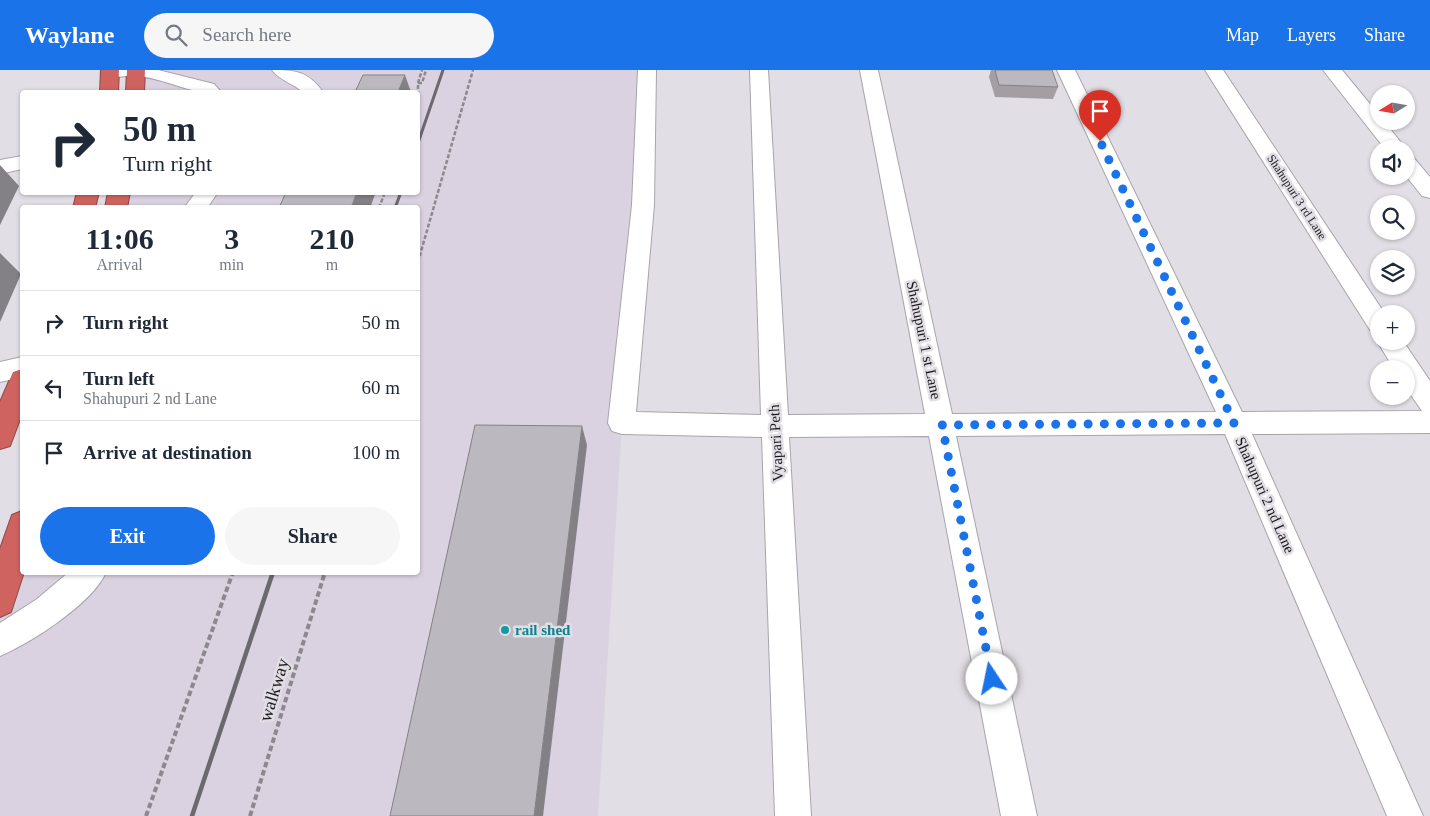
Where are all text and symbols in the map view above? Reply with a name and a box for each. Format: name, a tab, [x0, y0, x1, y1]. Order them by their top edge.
search box	[144, 13, 494, 58]
icon: search	[162, 21, 190, 49]
text: Waylane	[25, 22, 114, 48]
text: Search here	[202, 24, 291, 45]
text: Map	[1226, 25, 1259, 45]
text: Layers	[1287, 25, 1336, 45]
text: Share	[1364, 25, 1405, 45]
north arrow	[1370, 85, 1415, 130]
map controls	[1370, 85, 1415, 405]
pin	[1079, 90, 1121, 141]
icon: arrive	[1086, 97, 1114, 125]
icon: right	[40, 110, 105, 175]
text: 50 m	[123, 110, 196, 149]
button: sound	[1370, 140, 1415, 185]
text: Turn right	[123, 151, 212, 176]
street label: Shahupuri 3 rd Lane	[1264, 152, 1330, 242]
button: search	[1370, 195, 1415, 240]
text: 11:06	[85, 222, 154, 255]
text: 3	[224, 222, 239, 255]
text: 210	[310, 222, 355, 255]
button: layers	[1370, 250, 1415, 295]
text: Arrival	[97, 256, 143, 273]
text: min	[219, 256, 244, 273]
text: m	[326, 256, 338, 273]
street label: Shahupuri 1 st Lane	[904, 279, 944, 401]
button: +	[1370, 305, 1415, 350]
icon: right	[40, 309, 68, 337]
text: Turn right	[83, 312, 168, 333]
text: 50 m	[361, 312, 400, 333]
button: −	[1370, 360, 1415, 405]
text: Turn left	[83, 368, 155, 389]
icon: left	[40, 374, 68, 402]
text: 60 m	[361, 377, 400, 398]
text: Shahupuri 2 nd Lane	[83, 390, 217, 407]
street label: Vyapari Peth	[766, 404, 786, 482]
street label: Shahupuri 2 nd Lane	[1232, 434, 1298, 556]
icon: arrive	[40, 439, 68, 467]
text: Arrive at destination	[83, 442, 252, 463]
text: 100 m	[352, 442, 400, 463]
button: Exit	[40, 507, 215, 565]
button: Share	[225, 507, 400, 565]
place label: rail shed	[515, 622, 571, 638]
marker: rail shed	[499, 624, 511, 636]
position arrow	[965, 652, 1017, 704]
street label: walkway	[255, 656, 293, 724]

